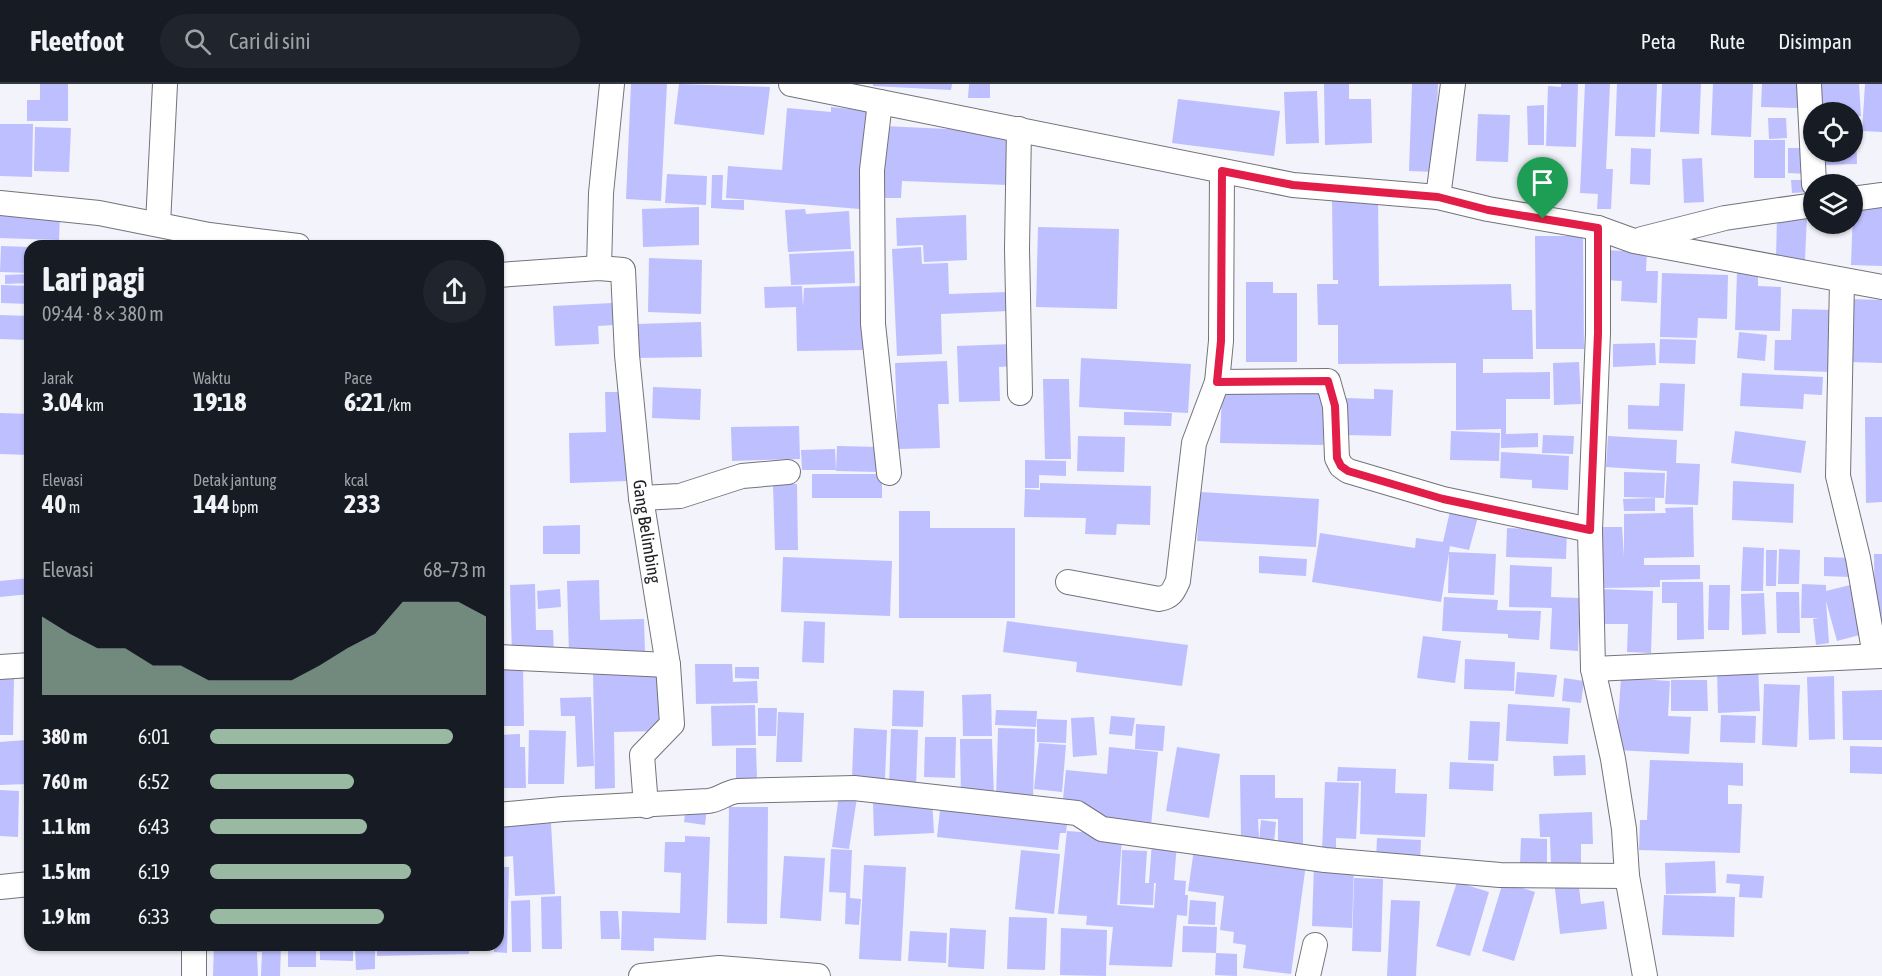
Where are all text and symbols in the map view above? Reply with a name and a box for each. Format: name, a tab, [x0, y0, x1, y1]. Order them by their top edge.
search box	[160, 14, 580, 68]
text: Fleetfoot	[30, 25, 124, 57]
icon: search	[181, 25, 214, 58]
text: Cari di sini	[229, 28, 311, 54]
text: Peta	[1641, 29, 1676, 53]
text: Rute	[1709, 29, 1745, 53]
text: Disimpan	[1778, 29, 1852, 53]
map controls	[1803, 102, 1863, 234]
button: locate	[1803, 102, 1863, 162]
pin	[1517, 157, 1568, 219]
icon: arrive	[1526, 166, 1559, 199]
button: layers	[1803, 174, 1863, 234]
text: Lari pagi	[42, 260, 145, 298]
button: share	[423, 260, 486, 323]
text: 09:44 · 8 × 380 m	[42, 302, 164, 325]
text: Jarak	[42, 369, 73, 387]
text: Waktu	[193, 369, 231, 387]
text: Pace	[344, 369, 372, 387]
text: 3.04	[42, 387, 83, 417]
text: 19:18	[193, 387, 247, 417]
text: 6:21	[344, 387, 385, 417]
text: km	[83, 396, 104, 414]
text: /km	[385, 396, 411, 414]
text: Elevasi	[42, 471, 83, 489]
text: Detak jantung	[193, 471, 276, 489]
text: kcal	[344, 471, 368, 489]
street label: Gang Belimbing	[629, 479, 666, 585]
text: 40	[42, 489, 66, 519]
text: 144	[193, 489, 230, 519]
text: 233	[344, 489, 381, 519]
text: m	[66, 498, 80, 516]
text: bpm	[230, 498, 259, 516]
text: Elevasi	[42, 558, 94, 581]
text: 68–73 m	[423, 558, 486, 581]
text: 380 m	[42, 725, 87, 748]
text: 6:01	[138, 725, 170, 748]
text: 760 m	[42, 770, 87, 793]
text: 6:52	[138, 770, 170, 793]
text: 1.1 km	[42, 815, 90, 838]
text: 6:43	[138, 815, 170, 838]
text: 1.5 km	[42, 860, 90, 883]
text: 6:19	[138, 860, 170, 883]
text: 1.9 km	[42, 905, 90, 928]
text: 6:33	[138, 905, 170, 928]

